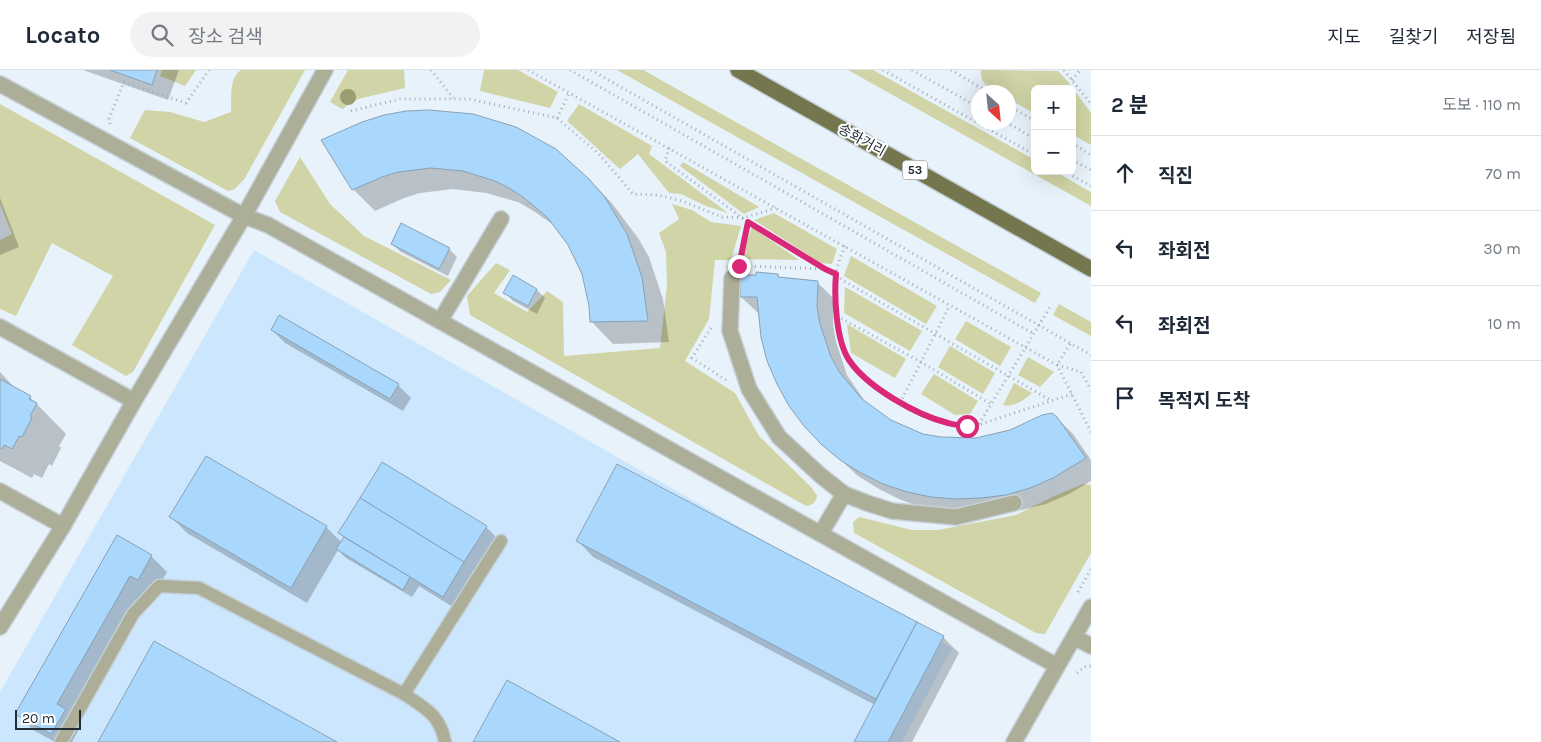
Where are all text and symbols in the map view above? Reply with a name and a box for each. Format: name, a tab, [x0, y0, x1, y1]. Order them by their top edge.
search box	[130, 12, 480, 57]
text: Locato	[25, 21, 100, 49]
icon: search	[148, 21, 176, 49]
text: 장소 검색	[188, 26, 263, 48]
text: 지도	[1328, 26, 1361, 48]
text: 길찾기	[1389, 26, 1438, 48]
text: 저장됨	[1466, 26, 1516, 48]
north arrow	[971, 85, 1016, 130]
map controls	[1031, 85, 1076, 175]
button: +	[1031, 85, 1076, 130]
text: 2 분	[1111, 93, 1148, 117]
text: 도보 · 110 m	[1442, 95, 1521, 114]
street label: 송화거리	[835, 120, 889, 160]
button: −	[1031, 130, 1076, 175]
icon: ahead	[1111, 159, 1139, 187]
road number: 53	[902, 160, 928, 180]
text: 70 m	[1485, 164, 1521, 183]
text: 직진	[1158, 165, 1193, 187]
icon: left	[1111, 234, 1139, 262]
text: 30 m	[1483, 239, 1521, 258]
text: 좌회전	[1158, 240, 1210, 262]
route end	[728, 255, 751, 278]
icon: left	[1111, 309, 1139, 337]
text: 10 m	[1487, 314, 1521, 333]
text: 좌회전	[1158, 315, 1210, 337]
icon: arrive	[1111, 384, 1139, 412]
text: 목적지 도착	[1158, 390, 1250, 412]
route start	[956, 415, 979, 438]
scale bar	[15, 707, 81, 730]
text: 20 m	[22, 710, 55, 727]

